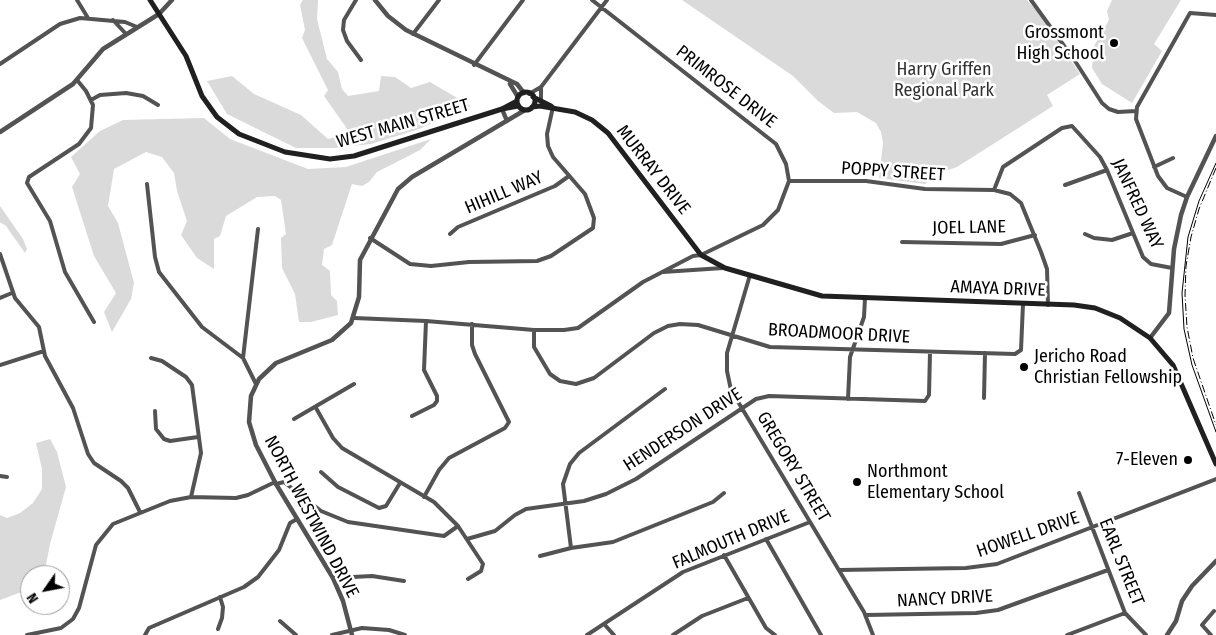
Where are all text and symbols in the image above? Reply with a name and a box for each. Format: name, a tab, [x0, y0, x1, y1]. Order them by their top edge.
place label: Grossmont High School	[1017, 22, 1104, 64]
marker: Grossmont High School	[1108, 37, 1120, 49]
street label: PRIMROSE DRIVE	[671, 41, 781, 133]
park label: Harry Griffen Regional Park	[894, 59, 994, 102]
street label: WEST MAIN STREET	[334, 95, 472, 153]
street label: MURRAY DRIVE	[611, 121, 695, 219]
street label: JANFRED WAY	[1107, 155, 1167, 253]
street label: POPPY STREET	[840, 158, 946, 186]
street label: HIHILL WAY	[462, 167, 546, 219]
street label: JOEL LANE	[932, 217, 1006, 239]
street label: AMAYA DRIVE	[950, 277, 1046, 301]
street label: BROADMOOR DRIVE	[767, 319, 911, 349]
place label: Jericho Road Christian Fellowship	[1034, 346, 1182, 388]
marker: Jericho Road Christian Fellowship	[1018, 361, 1030, 373]
street label: HENDERSON DRIVE	[620, 384, 746, 476]
street label: GREGORY STREET	[752, 408, 834, 526]
street label: NORTH WESTWIND DRIVE	[259, 432, 363, 602]
place label: 7-Eleven	[1116, 449, 1178, 471]
marker: 7-Eleven	[1182, 454, 1194, 466]
place label: Northmont Elementary School	[867, 461, 1004, 504]
marker: Northmont Elementary School	[851, 476, 863, 488]
street label: FALMOUTH DRIVE	[669, 506, 793, 574]
street label: HOWELL DRIVE	[974, 507, 1082, 563]
street label: EARL STREET	[1094, 515, 1148, 609]
north arrow	[20, 565, 70, 615]
street label: NANCY DRIVE	[897, 586, 993, 612]
text: N	[23, 590, 42, 606]

